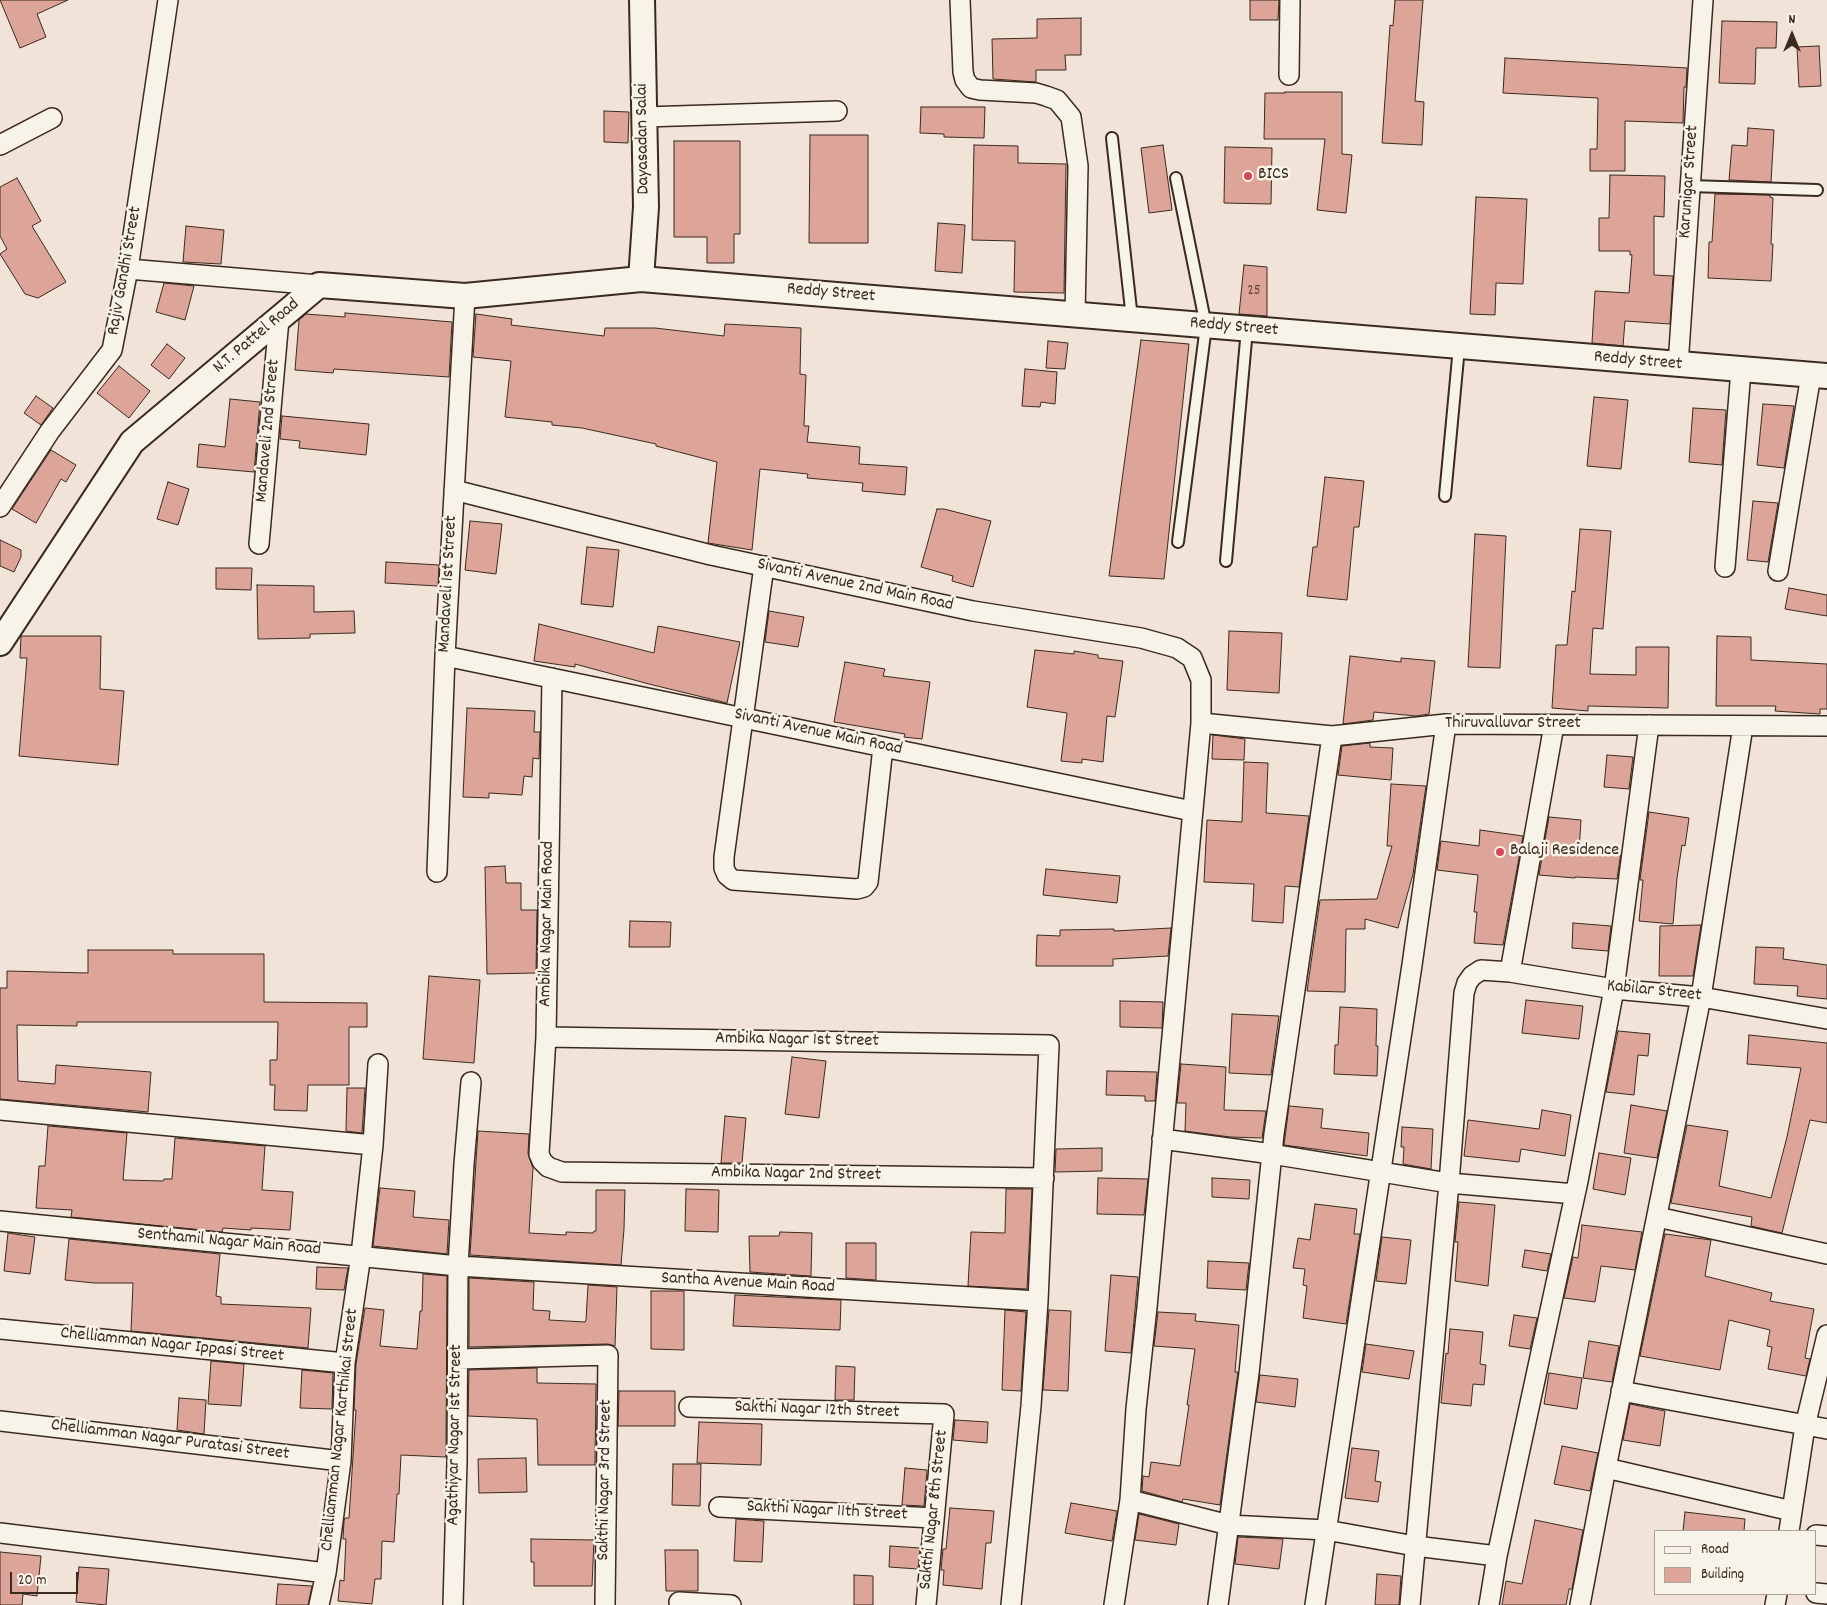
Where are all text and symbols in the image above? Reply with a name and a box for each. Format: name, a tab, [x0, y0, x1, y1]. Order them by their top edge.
north arrow	[1767, 10, 1817, 60]
text: N	[1789, 10, 1795, 30]
street label: Dayasadan Salai	[632, 83, 656, 195]
street label: Karunigar Street	[1675, 125, 1705, 239]
place label: BICS	[1258, 165, 1289, 187]
marker: BICS	[1242, 170, 1254, 182]
street label: Rajiv Gandhi Street	[104, 205, 148, 337]
street label: Reddy Street	[786, 279, 876, 309]
house number: 25	[1247, 283, 1261, 301]
street label: N.T. Pattel Road	[209, 295, 305, 379]
street label: Reddy Street	[1189, 313, 1279, 343]
street label: Reddy Street	[1593, 347, 1683, 377]
street label: Mandaveli 2nd Street	[252, 358, 286, 504]
street label: Mandaveli 1st Street	[435, 515, 463, 653]
street label: Sivanti Avenue 2nd Main Road	[755, 555, 955, 617]
street label: Sivanti Avenue Main Road	[732, 705, 904, 761]
street label: Thiruvalluvar Street	[1445, 714, 1581, 736]
street label: Ambika Nagar Main Road	[536, 841, 560, 1007]
place label: Balaji Residence	[1510, 841, 1619, 863]
marker: Balaji Residence	[1494, 846, 1506, 858]
street label: Kabilar Street	[1606, 976, 1702, 1008]
street label: Ambika Nagar 1st Street	[715, 1029, 879, 1053]
street label: Ambika Nagar 2nd Street	[711, 1163, 881, 1187]
street label: Senthamil Nagar Main Road	[136, 1224, 322, 1262]
street label: Santha Avenue Main Road	[661, 1269, 835, 1299]
street label: Chelliamman Nagar Karthikai Street	[318, 1308, 364, 1552]
street label: Chelliamman Nagar Ippasi Street	[59, 1324, 285, 1368]
street label: Agathiyar Nagar 1st Street	[444, 1344, 468, 1526]
street label: Sakthi Nagar 12th Street	[734, 1397, 900, 1425]
street label: Sakthi Nagar 3rd Street	[594, 1399, 618, 1561]
street label: Chelliamman Nagar Puratasi Street	[49, 1416, 291, 1466]
street label: Sakthi Nagar 8th Street	[916, 1429, 954, 1591]
street label: Sakthi Nagar 11th Street	[746, 1497, 908, 1527]
legend	[1654, 1530, 1817, 1595]
text: Road	[1701, 1539, 1729, 1561]
scale bar	[12, 1562, 80, 1594]
text: Building	[1701, 1564, 1744, 1586]
text: 20 m	[18, 1570, 46, 1592]

